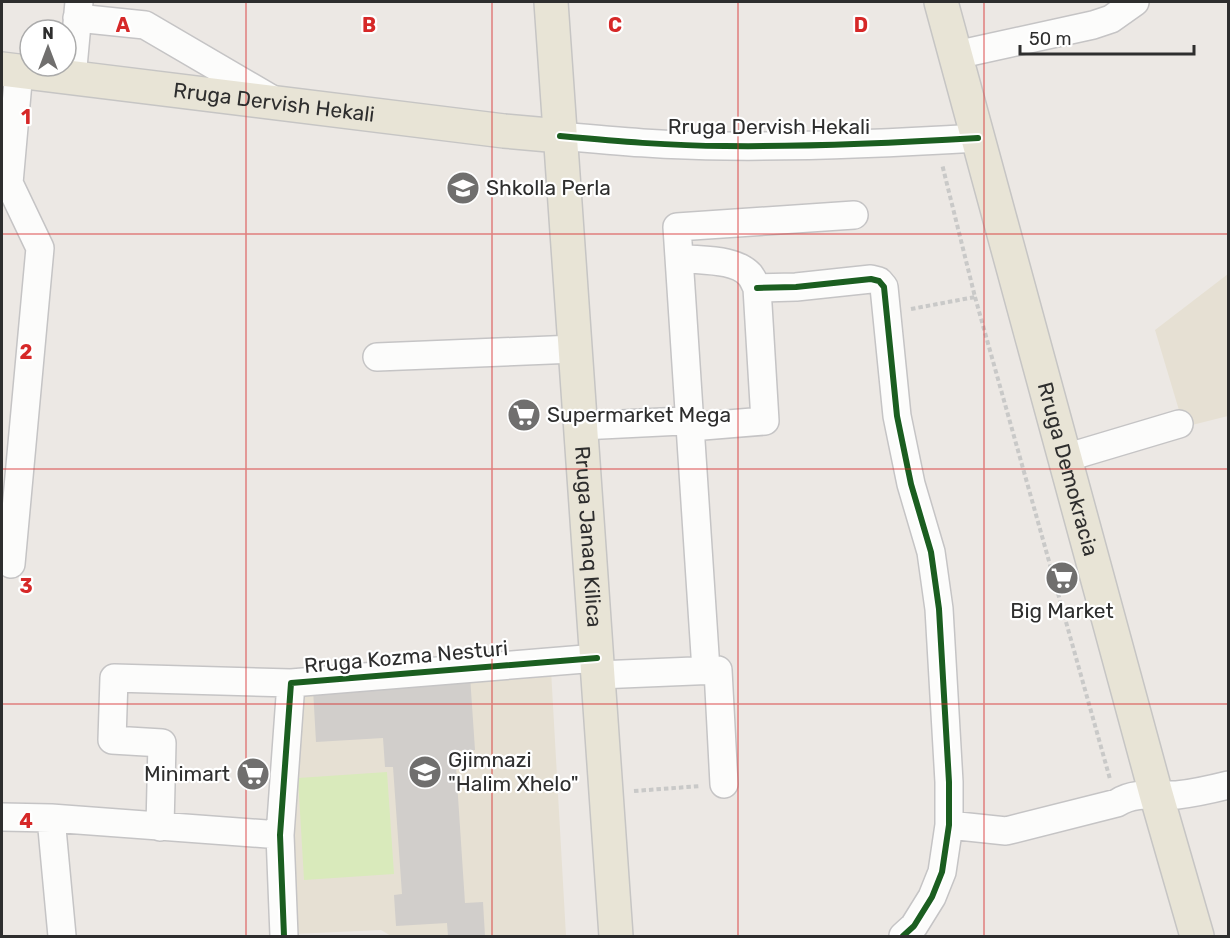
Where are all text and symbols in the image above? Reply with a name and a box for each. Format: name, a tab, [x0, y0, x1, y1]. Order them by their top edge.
text: A	[116, 13, 131, 37]
text: B	[362, 13, 376, 37]
text: C	[608, 13, 622, 37]
text: D	[854, 13, 868, 37]
north arrow	[18, 18, 78, 78]
scale bar	[1020, 18, 1194, 56]
text: N	[42, 24, 54, 43]
text: 50 m	[1029, 28, 1072, 50]
street label: Rruga Dervish Hekali	[172, 77, 376, 127]
text: 1	[21, 105, 31, 129]
street label: Rruga Dervish Hekali	[668, 114, 870, 139]
school or university icon: Shkolla Perla	[445, 170, 481, 206]
place label: Shkolla Perla	[486, 175, 611, 200]
text: 2	[20, 340, 33, 364]
street label: Rruga Demokracia	[1033, 379, 1104, 559]
supermarket icon: Supermarket Mega	[506, 397, 542, 433]
place label: Supermarket Mega	[547, 402, 731, 427]
street label: Rruga Janaq Kilica	[570, 445, 607, 628]
supermarket icon: Big Market	[1044, 560, 1080, 596]
text: 3	[19, 574, 33, 598]
place label: Big Market	[1010, 598, 1114, 623]
street label: Rruga Kozma Nesturi	[303, 635, 509, 678]
place label: Gjimnazi "Halim Xhelo"	[448, 747, 579, 796]
school or university icon: Gjimnazi "Halim Xhelo"	[407, 754, 443, 790]
supermarket icon: Minimart	[235, 756, 271, 792]
place label: Minimart	[144, 761, 230, 786]
text: 4	[19, 809, 33, 833]

